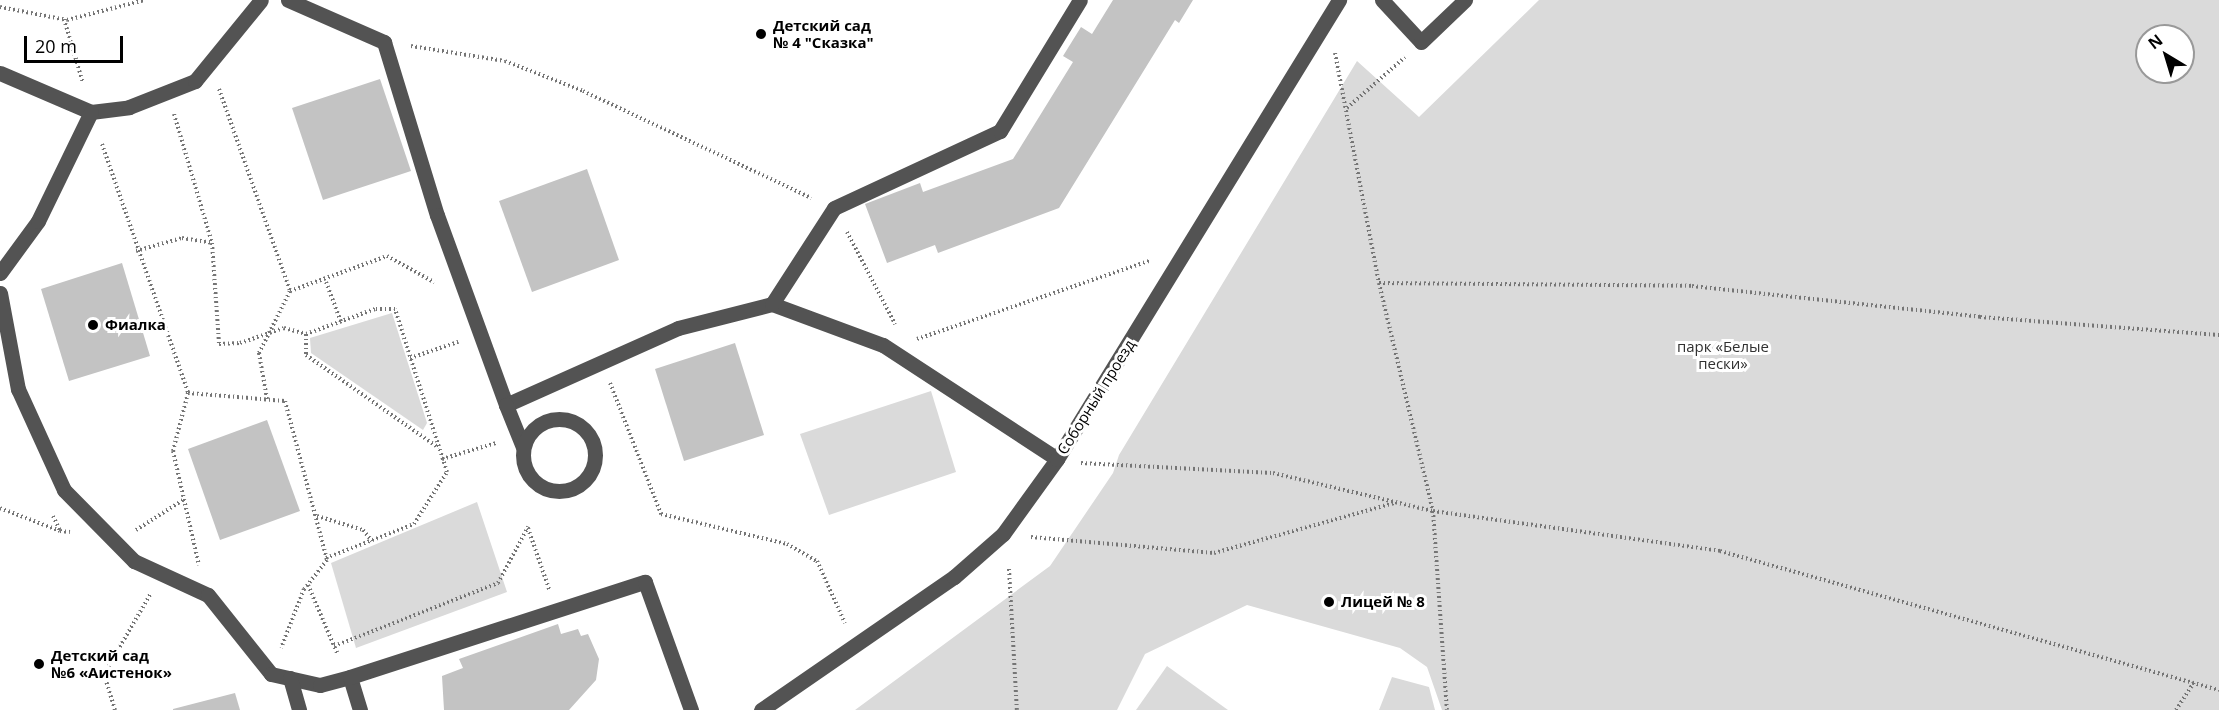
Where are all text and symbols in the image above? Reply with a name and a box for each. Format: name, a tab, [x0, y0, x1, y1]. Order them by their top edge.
place label: Детский сад № 4 "Сказка"	[773, 16, 874, 51]
scale bar	[27, 24, 126, 62]
north arrow	[2135, 24, 2195, 84]
marker: Детский сад № 4 "Сказка"	[754, 27, 768, 41]
text: N	[2143, 29, 2167, 54]
text: 20 m	[35, 34, 77, 58]
place label: Фиалка	[105, 316, 166, 334]
marker: Фиалка	[86, 318, 100, 332]
street label: Соборный проезд	[1053, 336, 1139, 458]
park label: парк «Белые пески»	[1677, 337, 1769, 372]
place label: Лицей № 8	[1341, 593, 1425, 611]
marker: Лицей № 8	[1322, 595, 1336, 609]
place label: Детский сад №6 «Аистенок»	[51, 646, 172, 681]
marker: Детский сад №6 «Аистенок»	[32, 657, 46, 671]

